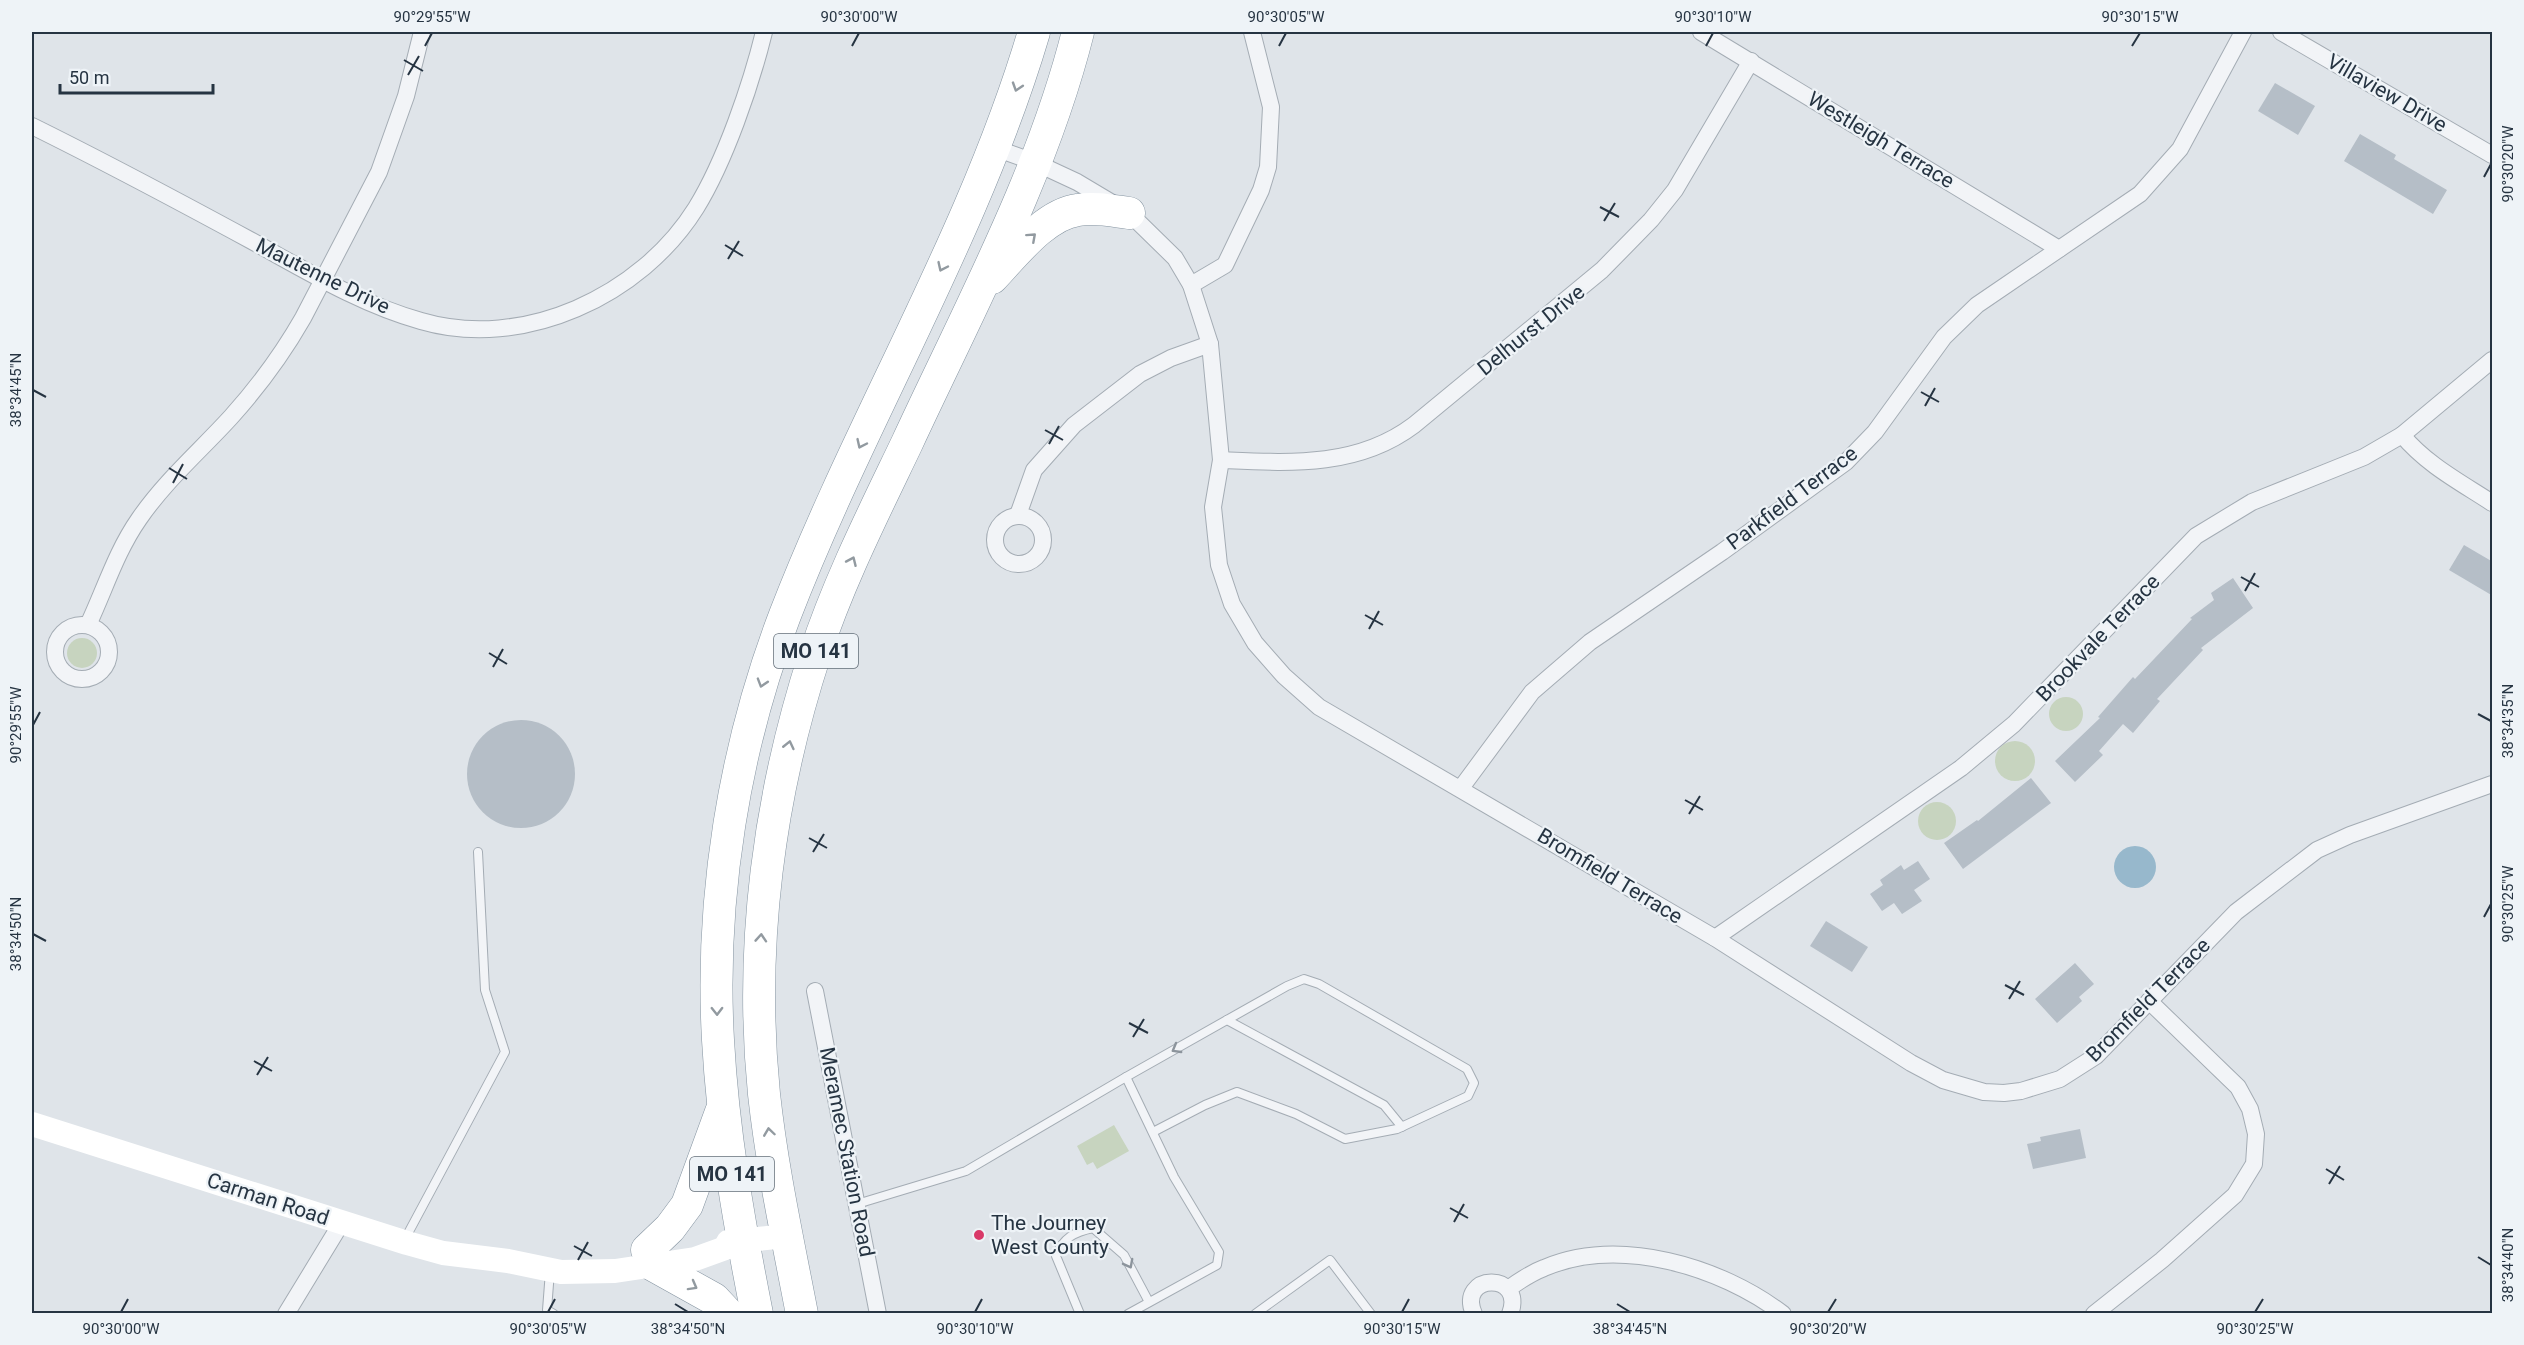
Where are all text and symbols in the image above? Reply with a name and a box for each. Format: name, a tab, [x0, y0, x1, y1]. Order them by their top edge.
text: 90°29'55"W	[394, 8, 470, 26]
text: 90°30'00"W	[821, 8, 897, 26]
text: 90°30'05"W	[1248, 8, 1324, 26]
text: 90°30'10"W	[1675, 8, 1751, 26]
text: 90°30'15"W	[2102, 8, 2178, 26]
street label: Villaview Drive	[2323, 49, 2451, 137]
scale bar	[60, 57, 213, 95]
text: 50 m	[69, 67, 109, 88]
one-way arrow	[1012, 81, 1024, 92]
street label: Westleigh Terrace	[1803, 87, 1959, 193]
text: 90°30'20"W	[2499, 126, 2517, 202]
street label: Mautenne Drive	[252, 233, 394, 319]
one-way arrow	[1025, 233, 1036, 244]
one-way arrow	[938, 261, 950, 272]
street label: Delhurst Drive	[1473, 280, 1589, 380]
text: 38°34'45"N	[7, 353, 25, 427]
one-way arrow	[856, 438, 868, 449]
street label: Parkfield Terrace	[1722, 441, 1862, 555]
one-way arrow	[845, 556, 857, 567]
street label: Brookvale Terrace	[2031, 570, 2165, 706]
road number: MO 141	[774, 634, 858, 668]
one-way arrow	[757, 677, 769, 688]
text: 38°34'35"N	[2499, 684, 2517, 758]
text: 90°29'55"W	[7, 687, 25, 763]
one-way arrow	[782, 740, 795, 750]
street label: Bromfield Terrace	[1533, 823, 1687, 929]
text: 90°30'25"W	[2499, 866, 2517, 942]
text: 38°34'50"N	[7, 897, 25, 971]
one-way arrow	[754, 933, 767, 942]
street label: Bromfield Terrace	[2081, 933, 2215, 1067]
one-way arrow	[711, 1006, 724, 1015]
one-way arrow	[1172, 1041, 1183, 1053]
street label: Meramec Station Road	[815, 1045, 879, 1259]
one-way arrow	[764, 1127, 776, 1137]
road number: MO 141	[690, 1157, 774, 1191]
street label: Carman Road	[204, 1168, 332, 1230]
place label: The Journey West County	[991, 1211, 1109, 1259]
marker: The Journey West County	[972, 1228, 986, 1242]
text: 38°34'40"N	[2499, 1228, 2517, 1302]
one-way arrow	[1122, 1258, 1133, 1269]
one-way arrow	[687, 1279, 697, 1290]
text: 90°30'00"W	[83, 1320, 159, 1338]
text: 90°30'05"W	[510, 1320, 586, 1338]
text: 38°34'50"N	[651, 1320, 725, 1338]
text: 90°30'10"W	[937, 1320, 1013, 1338]
text: 90°30'15"W	[1364, 1320, 1440, 1338]
text: 38°34'45"N	[1593, 1320, 1667, 1338]
text: 90°30'20"W	[1790, 1320, 1866, 1338]
text: 90°30'25"W	[2217, 1320, 2293, 1338]

